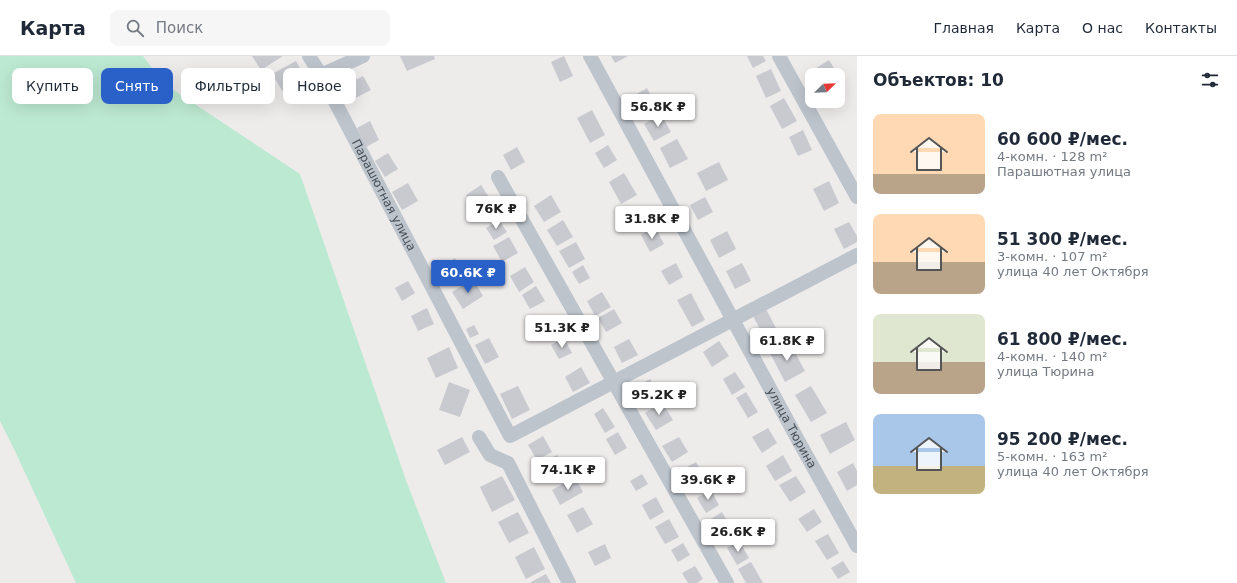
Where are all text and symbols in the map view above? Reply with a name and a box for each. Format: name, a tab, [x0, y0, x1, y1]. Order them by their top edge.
search box	[110, 10, 390, 46]
text: Карта	[20, 17, 86, 39]
icon: search	[124, 17, 146, 39]
text: Поиск	[156, 19, 203, 37]
text: Главная	[933, 20, 994, 36]
text: Карта	[1016, 20, 1060, 36]
text: О нас	[1082, 20, 1123, 36]
text: Контакты	[1145, 20, 1217, 36]
chip: Купить	[12, 68, 93, 104]
chip: Снять	[101, 68, 173, 104]
chip: Фильтры	[181, 68, 275, 104]
chip: Новое	[283, 68, 356, 104]
north arrow	[805, 68, 845, 108]
map controls	[805, 68, 845, 108]
icon: filters	[1199, 69, 1221, 91]
text: Объектов: 10	[873, 70, 1004, 90]
pin: 56.8K ₽	[621, 94, 695, 128]
text: 56.8K ₽	[630, 99, 686, 114]
text: 60 600 ₽/мес.	[997, 129, 1128, 149]
icon: home	[905, 130, 953, 178]
street label: Парашютная улица	[349, 137, 419, 253]
text: 4-комн. · 128 m²	[997, 149, 1107, 164]
text: Парашютная улица	[997, 164, 1131, 179]
pin: 76K ₽	[468, 196, 524, 230]
text: 76K ₽	[475, 201, 517, 216]
pin: 31.8K ₽	[615, 206, 689, 240]
text: 31.8K ₽	[624, 211, 680, 226]
text: 51 300 ₽/мес.	[997, 229, 1128, 249]
icon: home	[905, 230, 953, 278]
text: 3-комн. · 107 m²	[997, 249, 1107, 264]
pin: 60.6K ₽	[431, 260, 505, 294]
text: улица 40 лет Октября	[997, 264, 1149, 279]
text: 60.6K ₽	[440, 265, 496, 280]
pin: 51.3K ₽	[525, 315, 599, 349]
text: 51.3K ₽	[534, 320, 590, 335]
pin: 61.8K ₽	[750, 328, 824, 362]
text: 61 800 ₽/мес.	[997, 329, 1128, 349]
icon: home	[905, 330, 953, 378]
text: 61.8K ₽	[759, 333, 815, 348]
text: 4-комн. · 140 m²	[997, 349, 1107, 364]
text: улица Тюрина	[997, 364, 1094, 379]
pin: 95.2K ₽	[622, 382, 696, 416]
street label: улица Тюрина	[764, 385, 819, 471]
text: 95.2K ₽	[631, 387, 687, 402]
text: 95 200 ₽/мес.	[997, 429, 1128, 449]
icon: home	[905, 430, 953, 478]
text: 5-комн. · 163 m²	[997, 449, 1107, 464]
pin: 74.1K ₽	[531, 457, 605, 491]
text: 74.1K ₽	[540, 462, 596, 477]
text: улица 40 лет Октября	[997, 464, 1149, 479]
pin: 39.6K ₽	[671, 467, 745, 501]
text: 39.6K ₽	[680, 472, 736, 487]
pin: 26.6K ₽	[701, 519, 775, 553]
text: 26.6K ₽	[710, 524, 766, 539]

